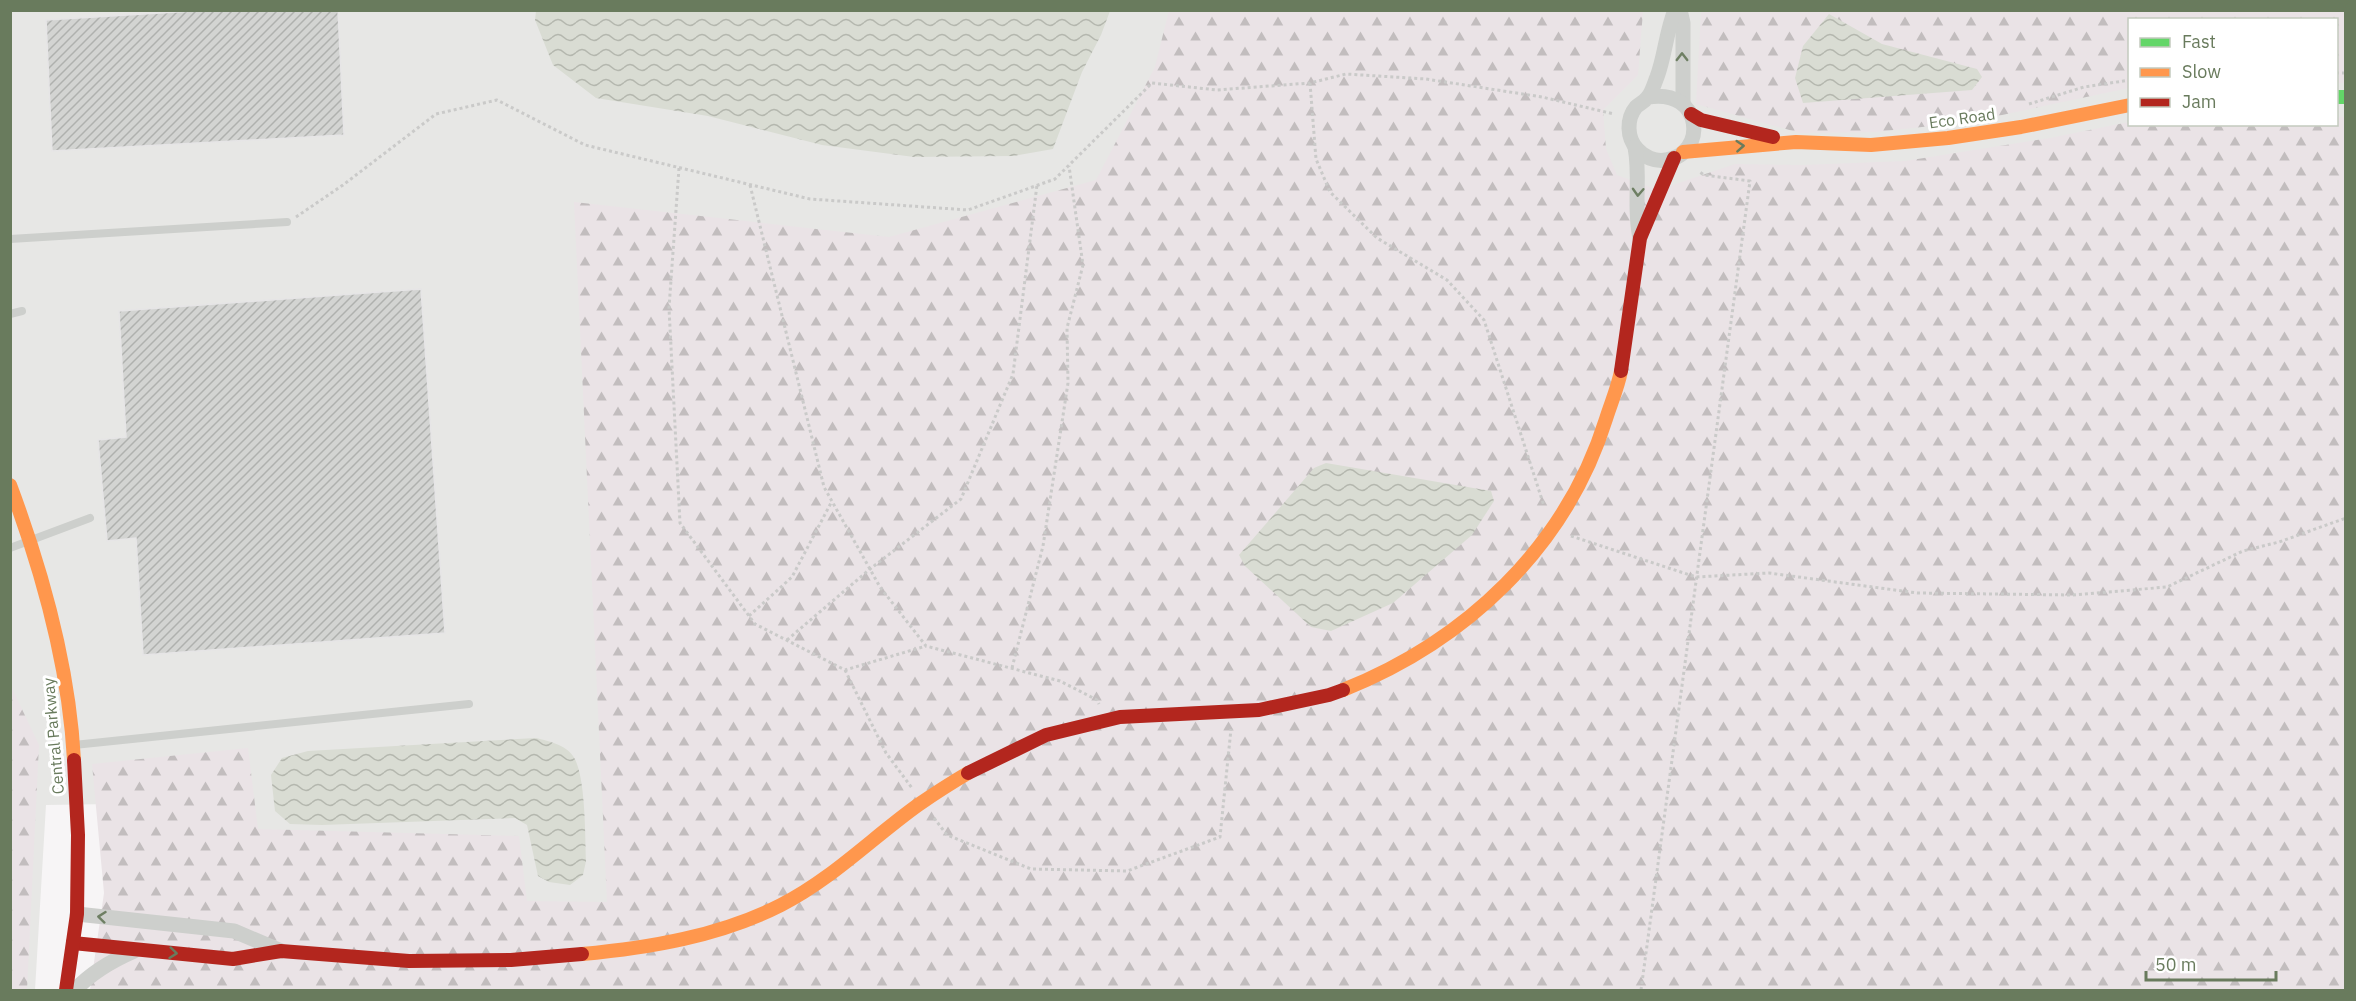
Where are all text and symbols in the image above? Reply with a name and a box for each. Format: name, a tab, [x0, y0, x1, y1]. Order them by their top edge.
legend	[2128, 18, 2338, 126]
text: Fast	[2182, 30, 2216, 53]
one-way arrow	[1676, 52, 1688, 61]
text: Slow	[2182, 60, 2221, 83]
text: Jam	[2182, 90, 2217, 113]
street label: Eco Road	[1928, 103, 1996, 133]
one-way arrow	[1735, 140, 1744, 153]
one-way arrow	[1631, 188, 1644, 197]
street label: Central Parkway	[38, 677, 68, 795]
one-way arrow	[97, 911, 106, 924]
scale bar	[2146, 944, 2276, 982]
one-way arrow	[169, 946, 178, 959]
text: 50 m	[2155, 953, 2197, 976]

